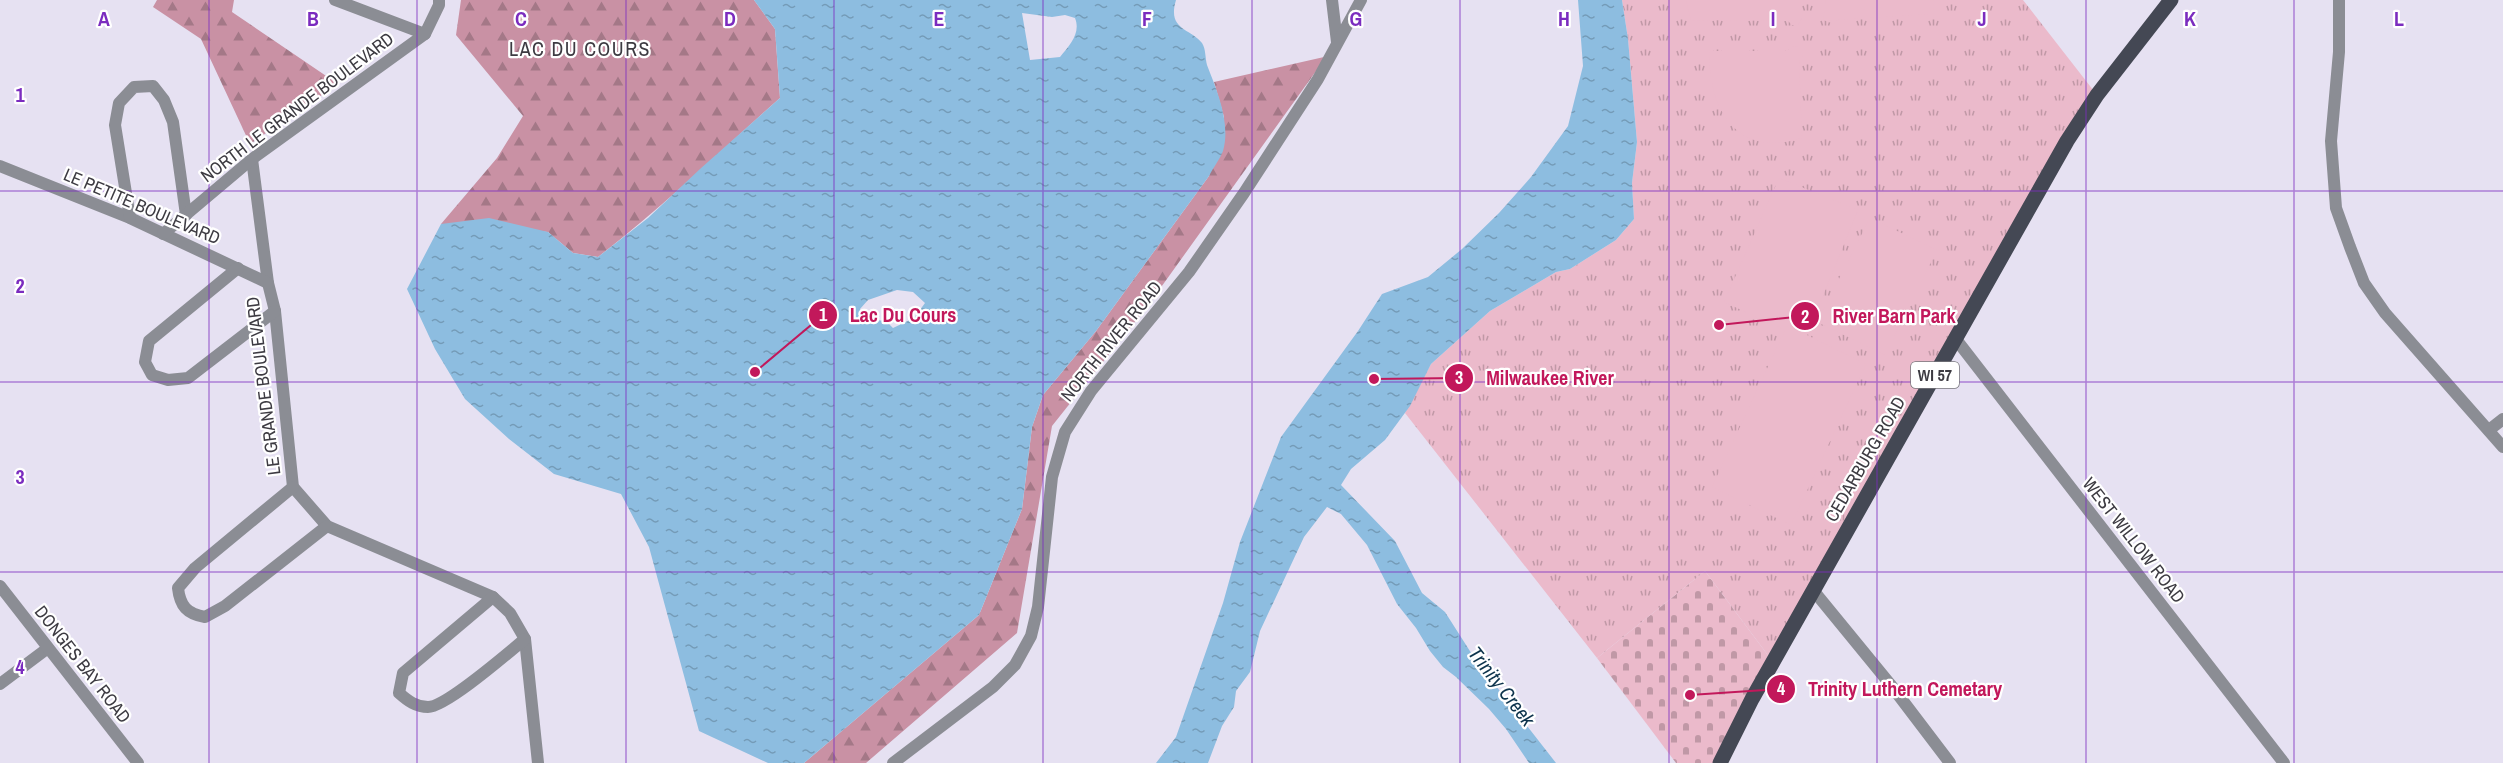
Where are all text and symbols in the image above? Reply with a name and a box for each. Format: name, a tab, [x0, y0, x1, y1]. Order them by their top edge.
text: A	[98, 5, 110, 32]
text: B	[307, 5, 319, 32]
text: C	[515, 5, 527, 32]
text: D	[724, 5, 736, 32]
text: E	[934, 5, 945, 32]
text: F	[1142, 5, 1152, 32]
text: G	[1350, 5, 1362, 32]
text: H	[1558, 5, 1570, 32]
text: I	[1771, 5, 1775, 32]
text: J	[1977, 5, 1987, 32]
text: K	[2184, 5, 2196, 32]
text: L	[2394, 5, 2404, 32]
street label: NORTH LE GRANDE BOULEVARD	[195, 26, 399, 188]
district label: LAC DU COURS	[509, 35, 651, 62]
text: 1	[15, 81, 25, 108]
street label: LE PETITE BOULEVARD	[60, 162, 224, 250]
text: 2	[15, 272, 25, 299]
street label: NORTH RIVER ROAD	[1055, 276, 1167, 406]
street label: LE GRANDE BOULEVARD	[240, 295, 286, 477]
callout: Lac Du Cours	[808, 296, 969, 334]
callout: River Barn Park	[1790, 297, 1967, 335]
text: Lac Du Cours	[850, 301, 956, 328]
text: 1	[819, 302, 828, 327]
text: River Barn Park	[1832, 302, 1956, 329]
text: 2	[1801, 304, 1809, 329]
callout: Milwaukee River	[1444, 359, 1626, 397]
road number: WI 57	[1911, 362, 1959, 388]
text: Milwaukee River	[1486, 364, 1614, 391]
text: 3	[1455, 365, 1463, 390]
street label: CEDARBURG ROAD	[1819, 392, 1911, 526]
text: 3	[15, 463, 25, 490]
street label: WEST WILLOW ROAD	[2077, 472, 2191, 608]
street label: DONGES BAY ROAD	[29, 600, 137, 728]
water label: Trinity Creek	[1462, 641, 1542, 732]
text: 4	[15, 653, 25, 680]
callout: Trinity Luthern Cemetary	[1766, 670, 2014, 708]
text: Trinity Luthern Cemetary	[1808, 675, 2003, 702]
text: 4	[1777, 676, 1786, 701]

